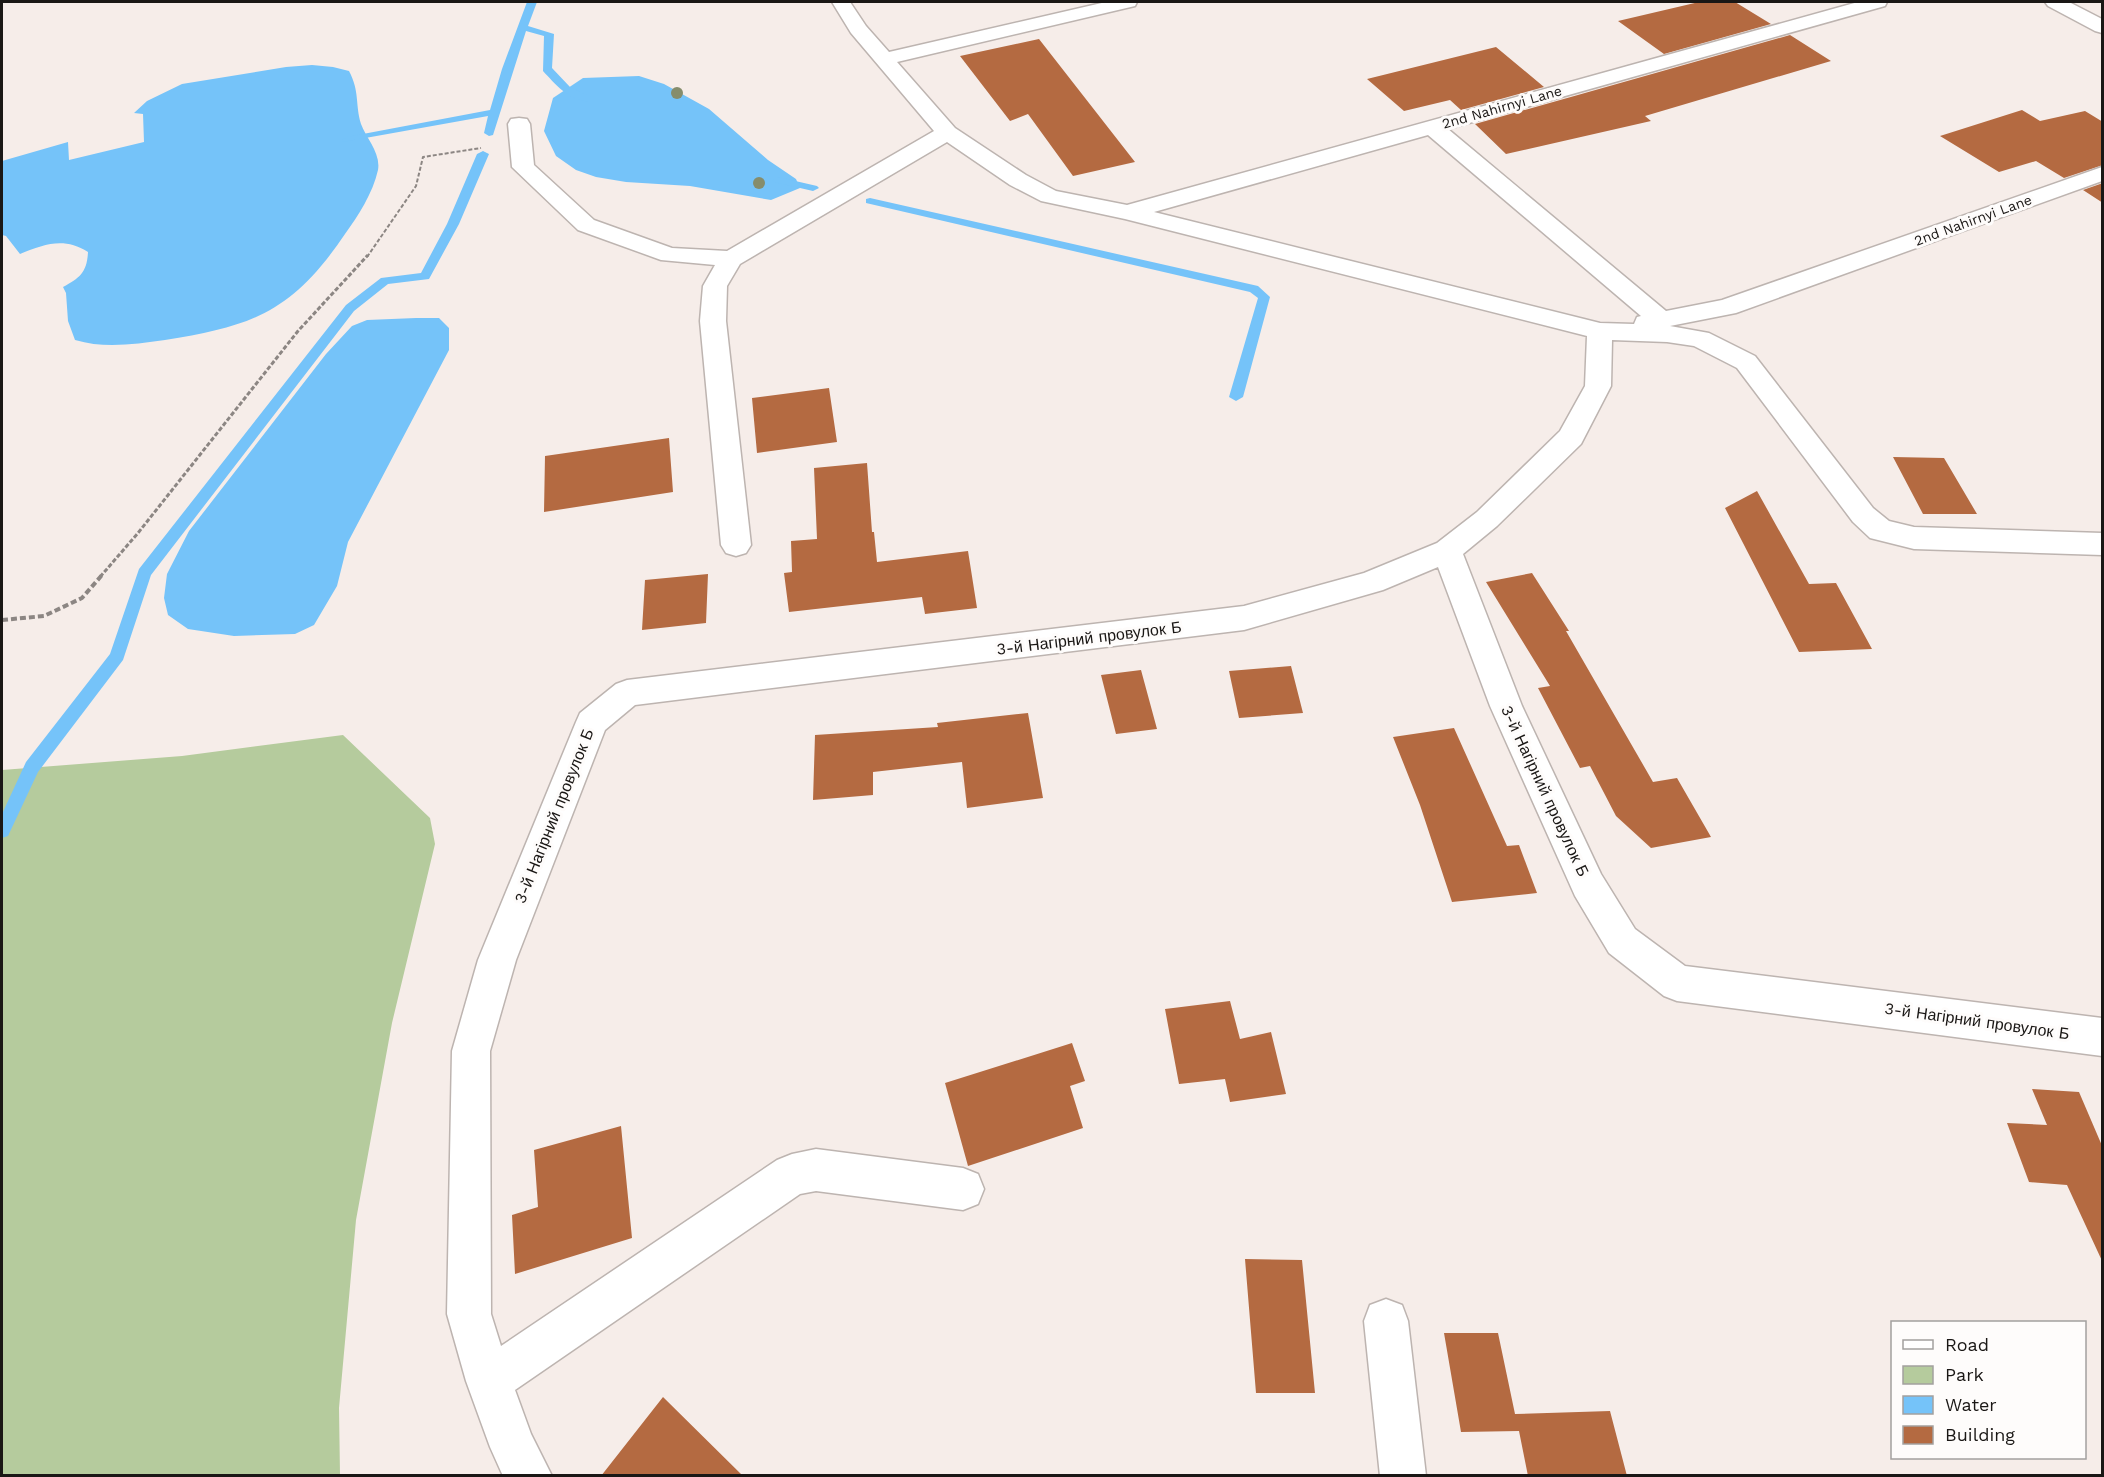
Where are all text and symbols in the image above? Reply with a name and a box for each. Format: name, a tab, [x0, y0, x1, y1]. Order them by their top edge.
street label: 2nd Nahirnyi Lane	[1440, 82, 1564, 132]
street label: 2nd Nahirnyi Lane	[1912, 191, 2034, 249]
street label: 3-й Нагірний провулок Б	[995, 617, 1183, 659]
street label: 3-й Нагірний провулок Б	[1497, 703, 1593, 879]
street label: 3-й Нагірний провулок Б	[510, 726, 598, 906]
street label: 3-й Нагірний провулок Б	[1883, 999, 2071, 1043]
legend	[1891, 1321, 2086, 1459]
text: Road	[1945, 1334, 1989, 1355]
text: Park	[1945, 1364, 1984, 1385]
text: Water	[1945, 1394, 1997, 1415]
text: Building	[1945, 1424, 2015, 1445]

